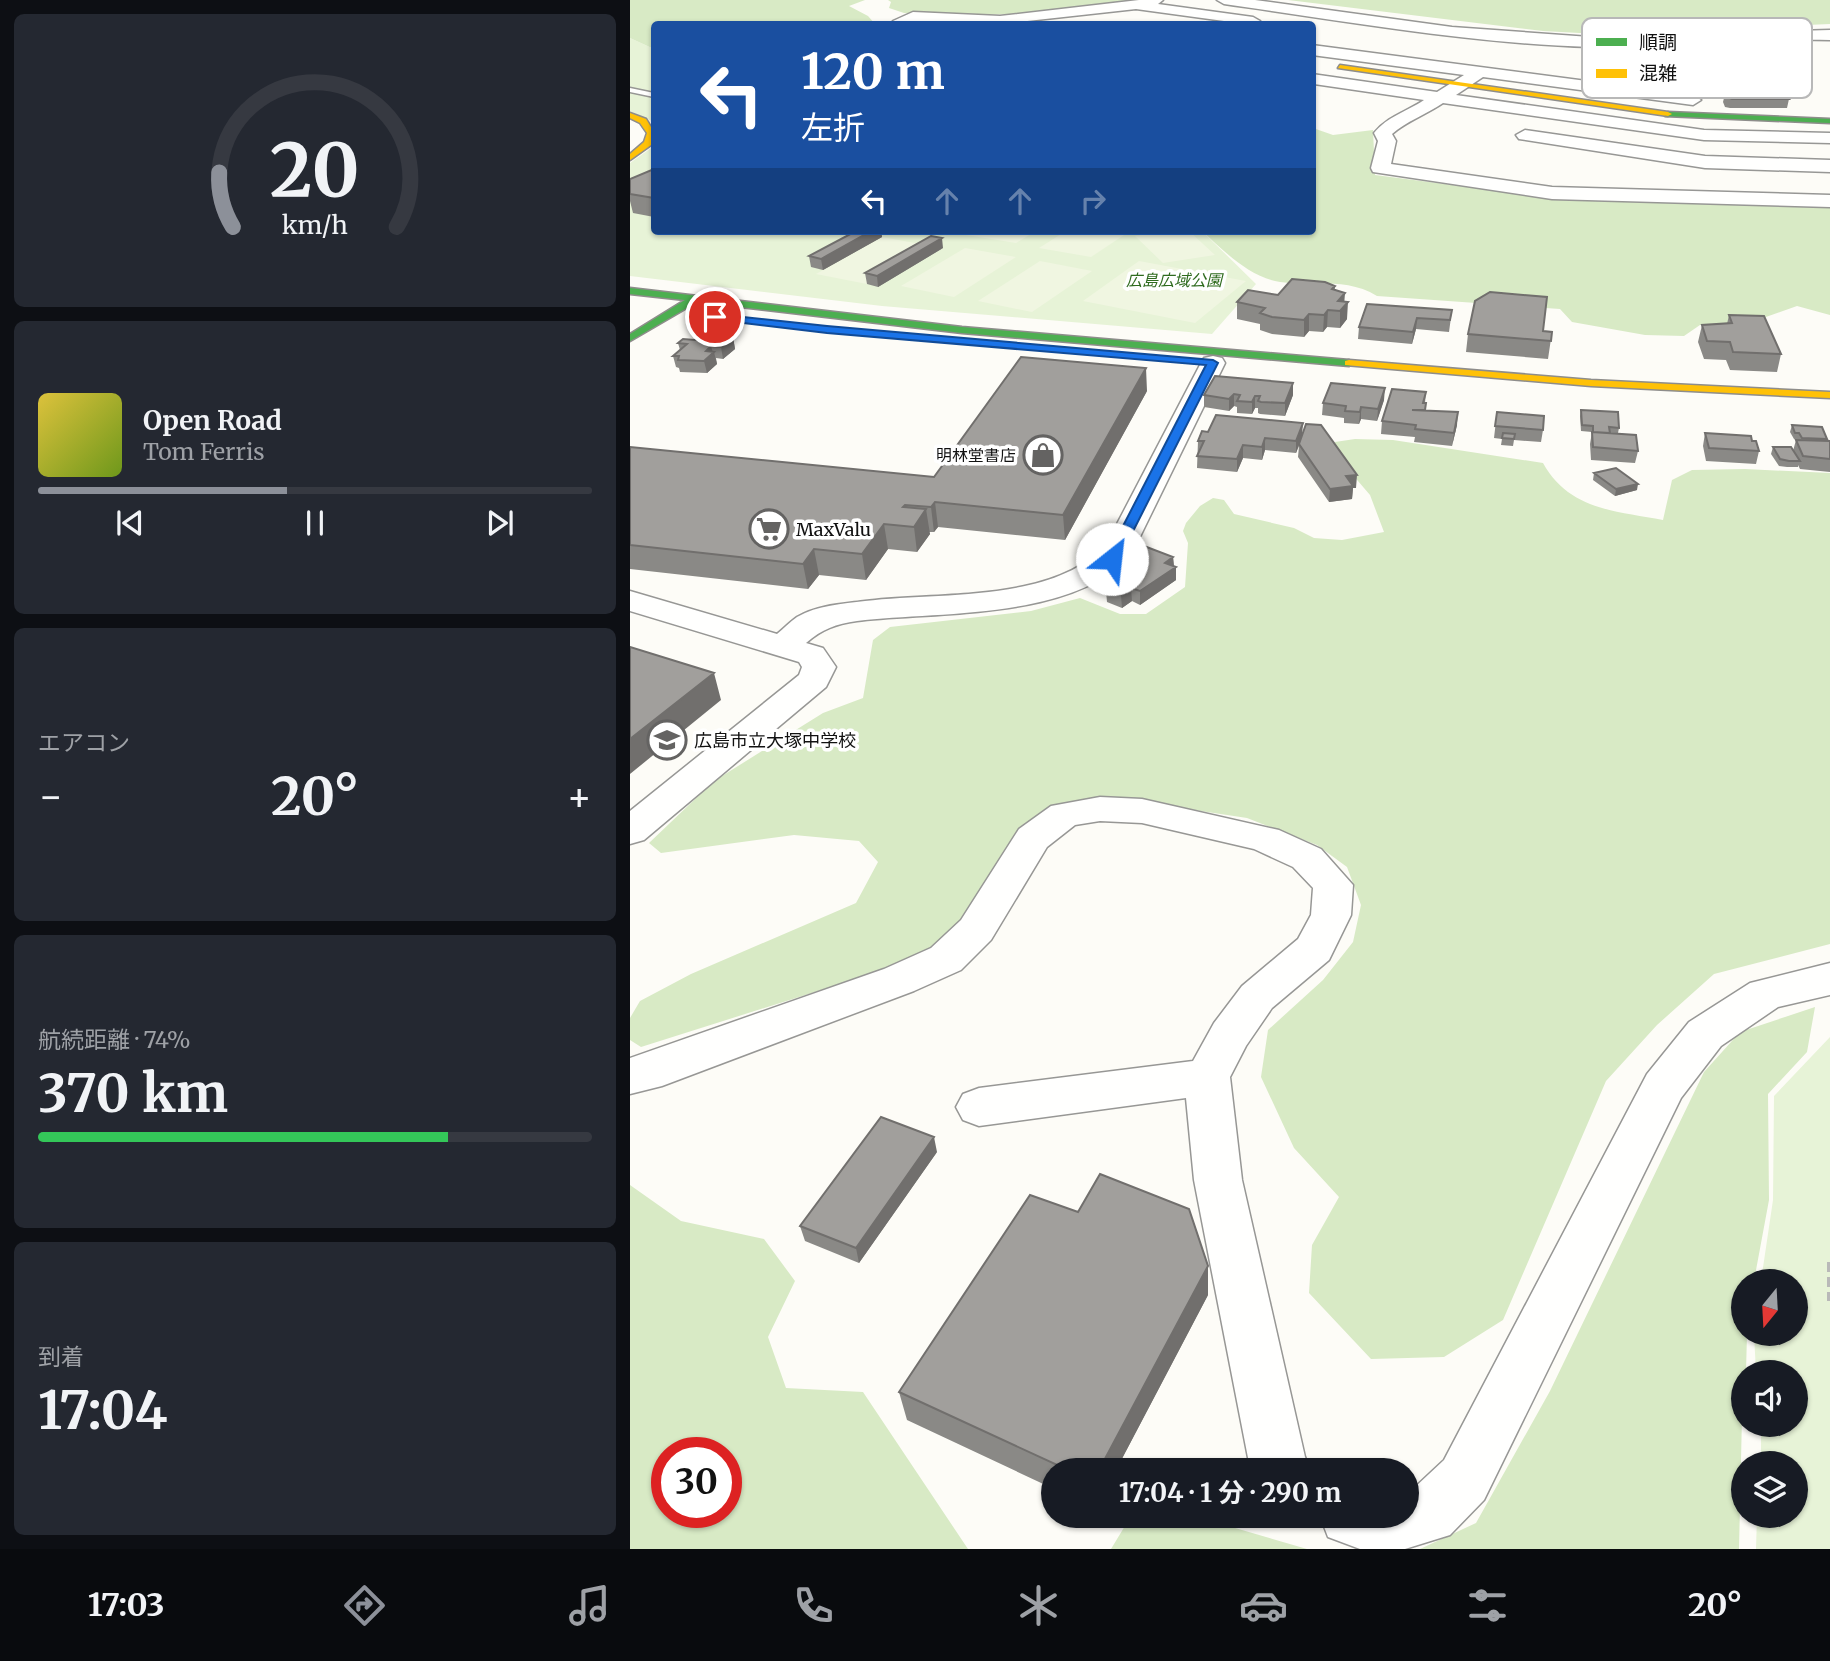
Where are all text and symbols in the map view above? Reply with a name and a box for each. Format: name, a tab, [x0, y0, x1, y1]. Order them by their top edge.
legend	[1582, 18, 1812, 98]
text: 順調	[1639, 30, 1677, 54]
text: 120 m	[801, 41, 945, 102]
icon: left	[686, 49, 777, 140]
text: 混雑	[1639, 61, 1677, 85]
text: 左折	[801, 108, 865, 148]
text: 20	[270, 125, 360, 217]
icon: left	[855, 182, 893, 220]
icon: ahead	[928, 182, 966, 220]
icon: ahead	[1001, 182, 1039, 220]
icon: right	[1074, 182, 1112, 220]
text: km/h	[282, 208, 348, 240]
park label: 広島広域公園	[1126, 270, 1224, 290]
pin	[685, 287, 745, 347]
icon: arrive	[696, 298, 734, 336]
text: Open Road	[143, 404, 282, 437]
shop icon: 明林堂書店	[1022, 434, 1064, 476]
text: Tom Ferris	[143, 437, 265, 466]
place label: 明林堂書店	[936, 445, 1016, 465]
icon: previous	[111, 504, 149, 542]
icon: pause	[296, 504, 334, 542]
icon: next	[481, 504, 519, 542]
supermarket icon: MaxValu	[748, 508, 790, 550]
place label: MaxValu	[796, 518, 871, 541]
position arrow	[1075, 522, 1149, 596]
school or university icon: 広島市立大塚中学校	[646, 719, 688, 761]
text: エアコン	[38, 728, 130, 757]
place label: 広島市立大塚中学校	[694, 729, 856, 752]
text: 20°	[271, 764, 359, 829]
text: −	[38, 773, 63, 820]
text: +	[567, 773, 592, 820]
text: 航続距離 · 74%	[38, 1025, 190, 1054]
text: 370 km	[38, 1061, 228, 1126]
north arrow	[1731, 1269, 1808, 1346]
map controls	[1731, 1269, 1808, 1528]
text: 到着	[38, 1342, 84, 1371]
button: sound	[1731, 1360, 1808, 1437]
text: 17:04	[38, 1378, 168, 1443]
speed limit sign: 30	[651, 1437, 742, 1528]
button: layers	[1731, 1451, 1808, 1528]
text: 17:04 · 1 分 · 290 m	[1119, 1476, 1341, 1509]
icon: directions	[340, 1581, 389, 1630]
icon: music	[565, 1581, 614, 1630]
icon: phone	[789, 1581, 838, 1630]
icon: climate	[1014, 1581, 1063, 1630]
icon: car	[1239, 1581, 1288, 1630]
icon: filters	[1463, 1581, 1512, 1630]
text: 17:03	[88, 1585, 165, 1625]
text: 20°	[1688, 1585, 1742, 1625]

